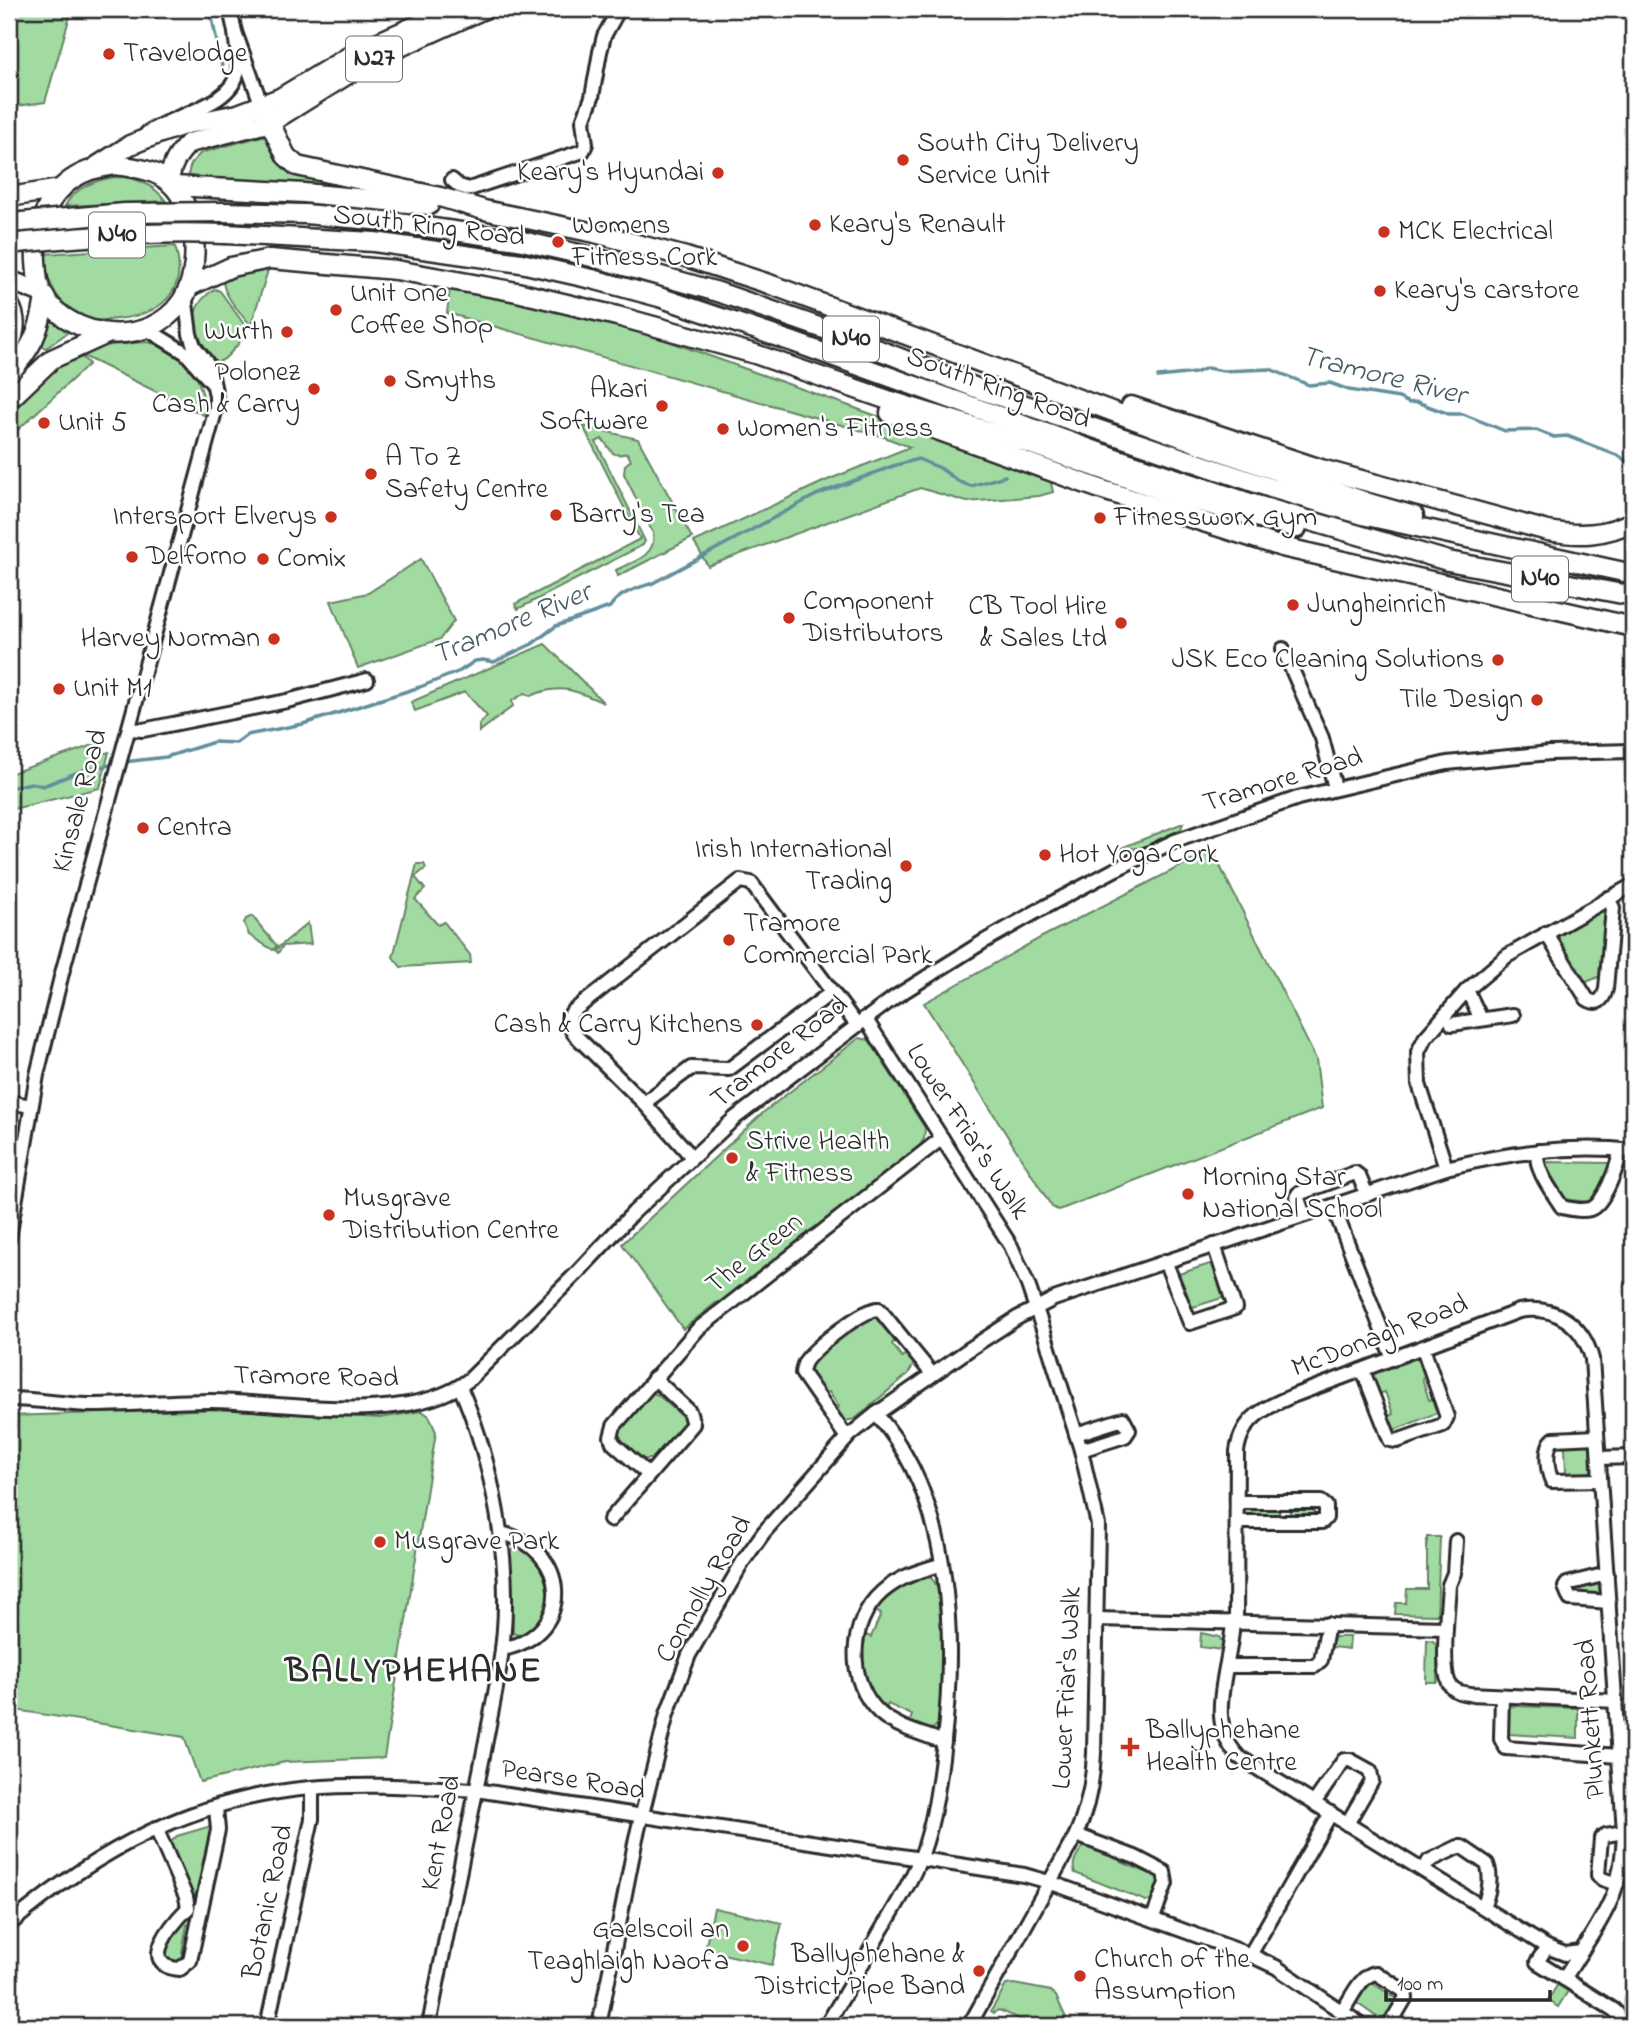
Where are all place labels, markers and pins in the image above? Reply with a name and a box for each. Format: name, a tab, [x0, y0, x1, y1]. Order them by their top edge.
place label: Travelodge	[123, 34, 248, 75]
marker: Travelodge	[101, 46, 117, 62]
place label: South City Delivery Service Unit	[917, 124, 1139, 197]
marker: South City Delivery Service Unit	[895, 152, 911, 168]
place label: Keary's Hyundai	[517, 153, 704, 194]
marker: Keary's Hyundai	[710, 165, 726, 181]
place label: Keary's Renault	[829, 205, 1006, 246]
place label: Womens Fitness Cork	[571, 206, 718, 279]
place label: MCK Electrical	[1398, 212, 1553, 253]
marker: Keary's Renault	[807, 217, 823, 233]
marker: MCK Electrical	[1376, 224, 1392, 240]
marker: Womens Fitness Cork	[550, 234, 566, 250]
place label: Keary's carstore	[1394, 271, 1580, 312]
place label: Unit One Coffee Shop	[350, 274, 493, 347]
marker: Keary's carstore	[1372, 283, 1388, 299]
marker: Unit One Coffee Shop	[328, 302, 344, 318]
place label: Wurth	[204, 312, 273, 353]
marker: Wurth	[279, 324, 295, 340]
place label: Polonez Cash & Carry	[152, 353, 300, 426]
place label: Smyths	[404, 361, 496, 402]
place label: Akari Software	[539, 370, 648, 443]
marker: Smyths	[382, 373, 398, 389]
marker: Polonez Cash & Carry	[306, 381, 322, 397]
marker: Akari Software	[654, 398, 670, 414]
place label: Unit 5	[58, 403, 127, 444]
place label: Women's Fitness	[737, 409, 933, 450]
marker: Unit 5	[36, 415, 52, 431]
marker: Women's Fitness	[715, 421, 731, 437]
place label: A To Z Safety Centre	[385, 438, 548, 511]
marker: A To Z Safety Centre	[363, 466, 379, 482]
place label: Barry's Tea	[569, 495, 705, 536]
place label: Intersport Elverys	[112, 497, 317, 538]
place label: Fitnessworx Gym	[1113, 498, 1317, 539]
marker: Barry's Tea	[548, 507, 564, 523]
marker: Intersport Elverys	[323, 509, 339, 525]
marker: Fitnessworx Gym	[1092, 510, 1108, 526]
place label: Delforno	[145, 537, 247, 578]
place label: Comix	[277, 539, 346, 580]
marker: Delforno	[124, 549, 140, 565]
marker: Comix	[255, 551, 271, 567]
place label: Component Distributors	[802, 582, 944, 655]
place label: Jungheinrich	[1307, 585, 1446, 626]
place label: CB Tool Hire & Sales Ltd	[968, 587, 1107, 660]
marker: Jungheinrich	[1285, 597, 1301, 613]
marker: Component Distributors	[781, 610, 797, 626]
marker: CB Tool Hire & Sales Ltd	[1113, 615, 1129, 631]
place label: Harvey Norman	[80, 619, 260, 660]
marker: Harvey Norman	[266, 631, 282, 647]
place label: JSK Eco Cleaning Solutions	[1171, 640, 1484, 681]
marker: JSK Eco Cleaning Solutions	[1490, 652, 1506, 668]
place label: Unit M1	[73, 669, 152, 710]
place label: Tile Design	[1399, 680, 1523, 721]
marker: Unit M1	[51, 681, 67, 697]
marker: Tile Design	[1529, 692, 1545, 708]
place label: Centra	[157, 808, 232, 849]
marker: Centra	[135, 820, 151, 836]
place label: Irish International Trading	[695, 830, 892, 903]
place label: Hot Yoga Cork	[1059, 835, 1219, 876]
marker: Hot Yoga Cork	[1037, 847, 1053, 863]
marker: Irish International Trading	[898, 858, 914, 874]
place label: Tramore Commercial Park	[743, 904, 933, 977]
marker: Tramore Commercial Park	[721, 932, 737, 948]
place label: Cash & Carry Kitchens	[493, 1005, 743, 1046]
marker: Cash & Carry Kitchens	[749, 1017, 765, 1033]
place label: Strive Health & Fitness	[746, 1122, 890, 1195]
marker: Strive Health & Fitness	[724, 1150, 740, 1166]
place label: Morning Star National School	[1202, 1158, 1382, 1231]
place label: Musgrave Distribution Centre	[342, 1179, 559, 1252]
marker: Morning Star National School	[1180, 1186, 1196, 1202]
marker: Musgrave Distribution Centre	[321, 1207, 337, 1223]
place label: Musgrave Park	[394, 1522, 560, 1563]
marker: Musgrave Park	[372, 1534, 388, 1550]
place label: Ballyphehane Health Centre	[1145, 1711, 1300, 1784]
marker: Ballyphehane Health Centre	[1120, 1737, 1140, 1757]
place label: Gaelscoil an Teaghlaigh Naofa	[527, 1910, 729, 1983]
place label: Ballyphehane & District Pipe Band	[754, 1935, 965, 2008]
marker: Gaelscoil an Teaghlaigh Naofa	[735, 1938, 751, 1954]
place label: Church of the Assumption	[1094, 1940, 1250, 2013]
marker: Ballyphehane & District Pipe Band	[971, 1963, 987, 1979]
marker: Church of the Assumption	[1072, 1968, 1088, 1984]

